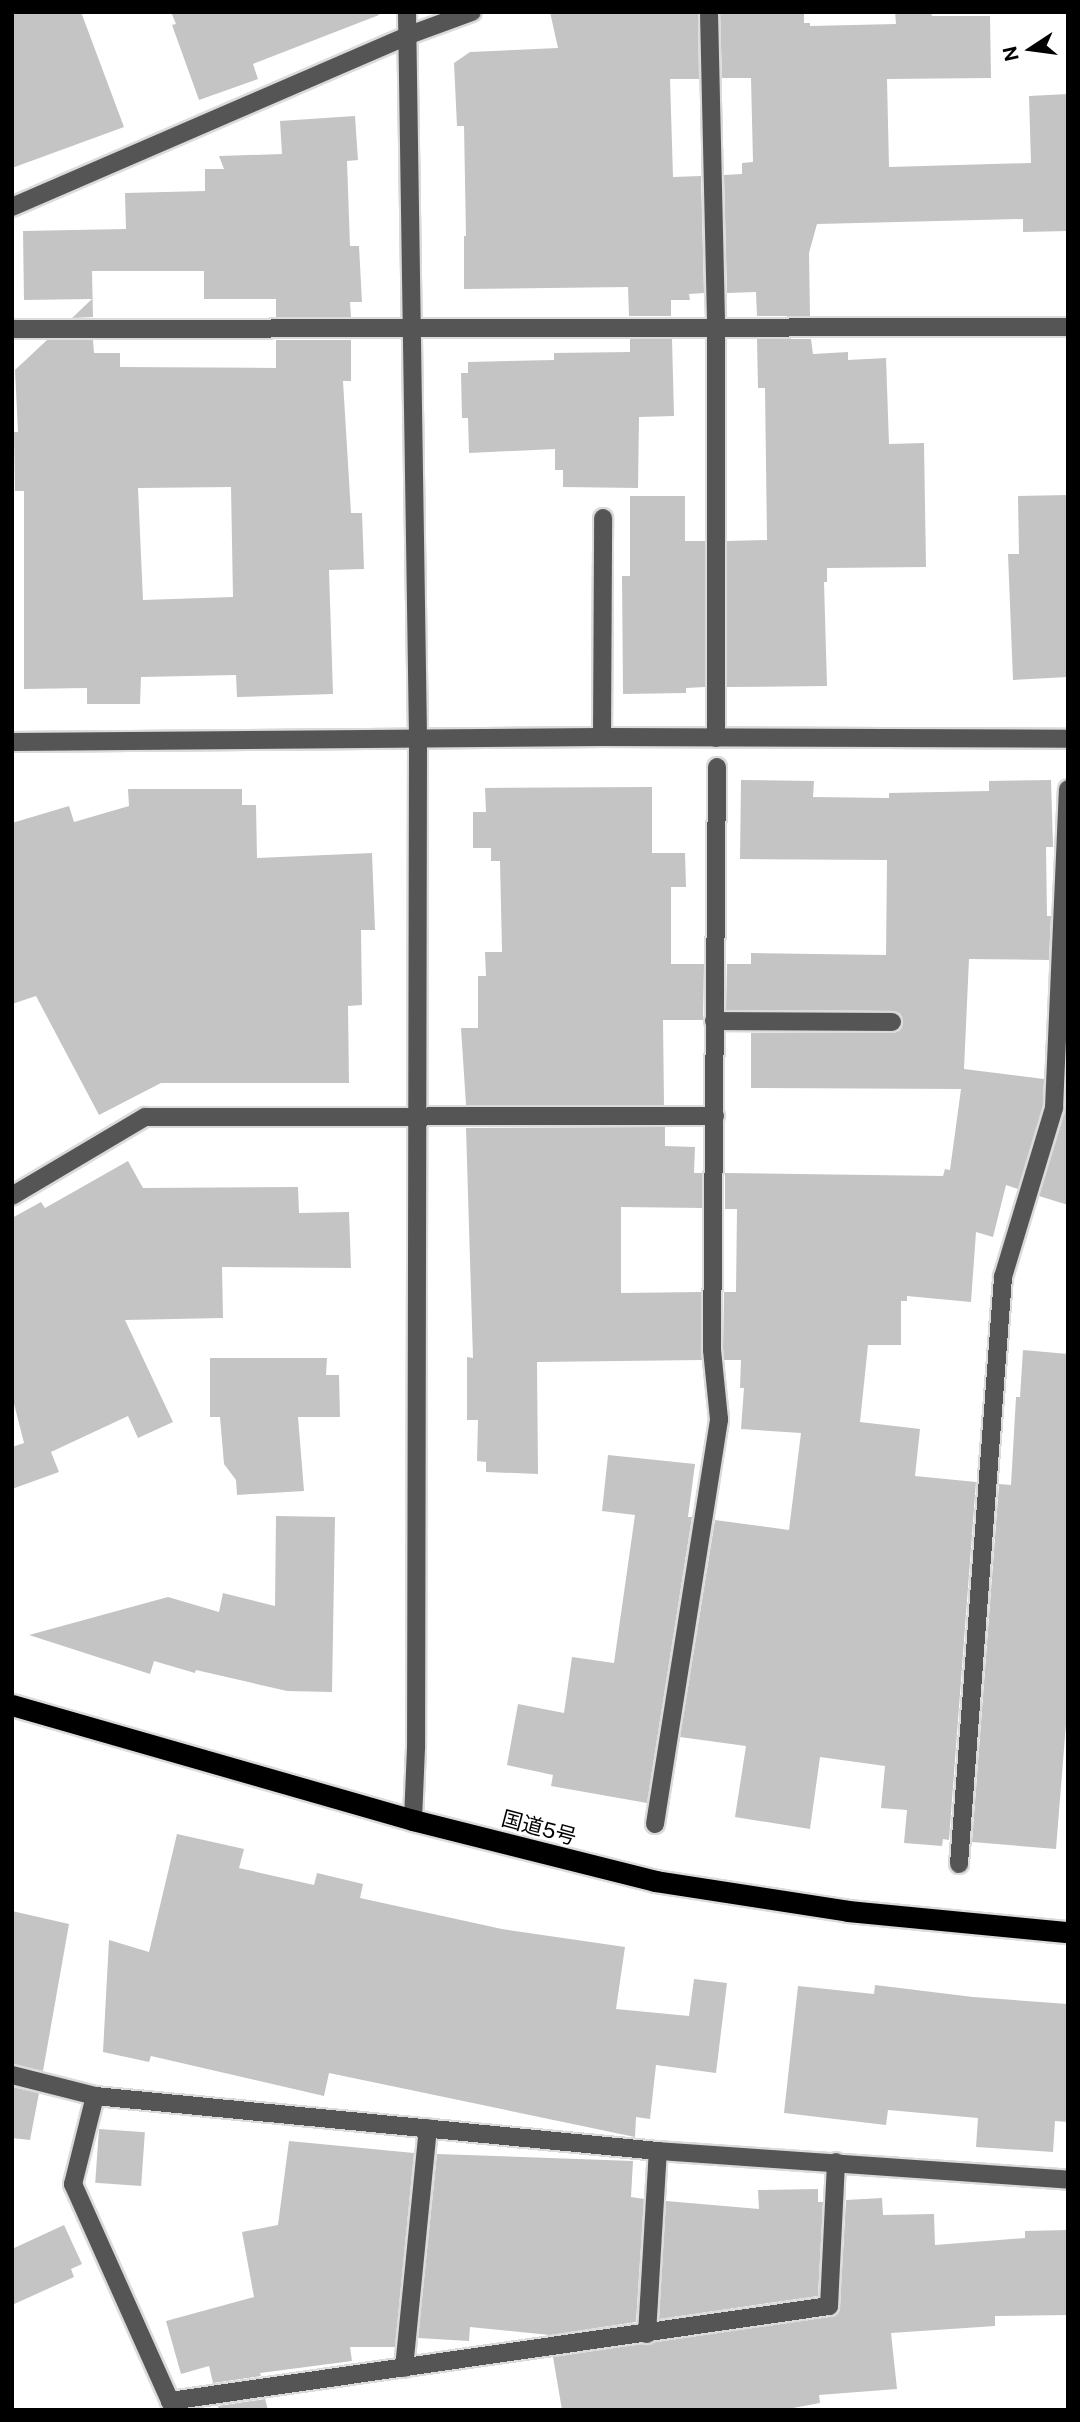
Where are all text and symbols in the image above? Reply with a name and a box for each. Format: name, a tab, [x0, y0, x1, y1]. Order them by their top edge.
north arrow	[996, 14, 1066, 84]
text: N	[998, 44, 1023, 63]
street label: 国道5号	[499, 1806, 579, 1850]

